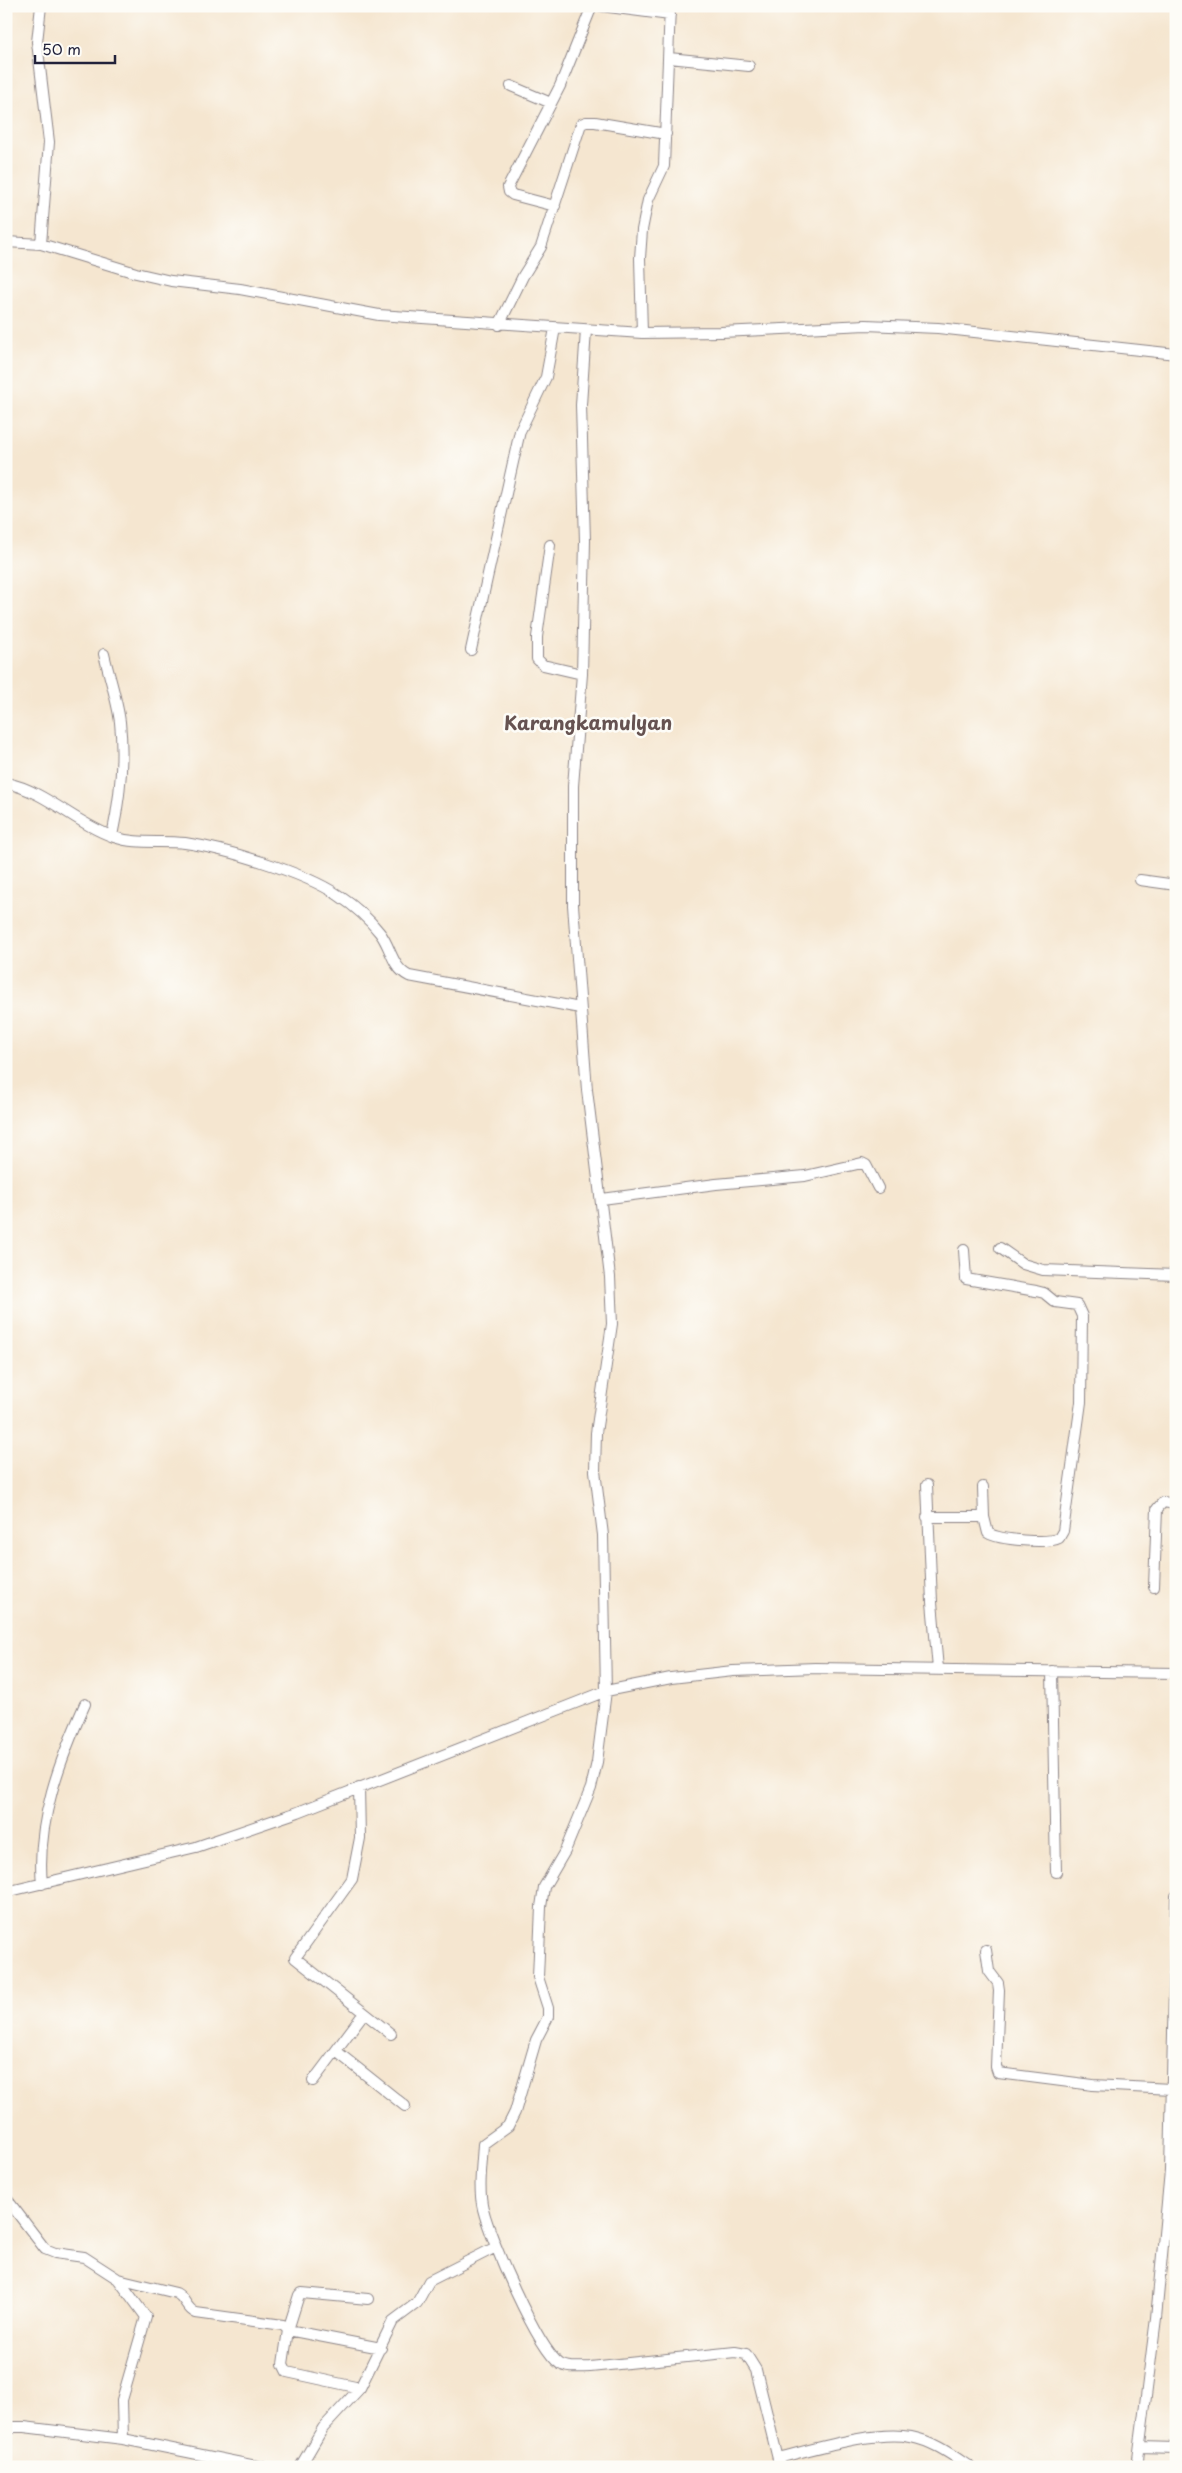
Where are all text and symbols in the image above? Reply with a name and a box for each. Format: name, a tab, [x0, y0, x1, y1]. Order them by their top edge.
scale bar	[35, 32, 115, 64]
text: 50 m	[42, 37, 81, 60]
district label: Karangkamulyan	[504, 708, 672, 736]

